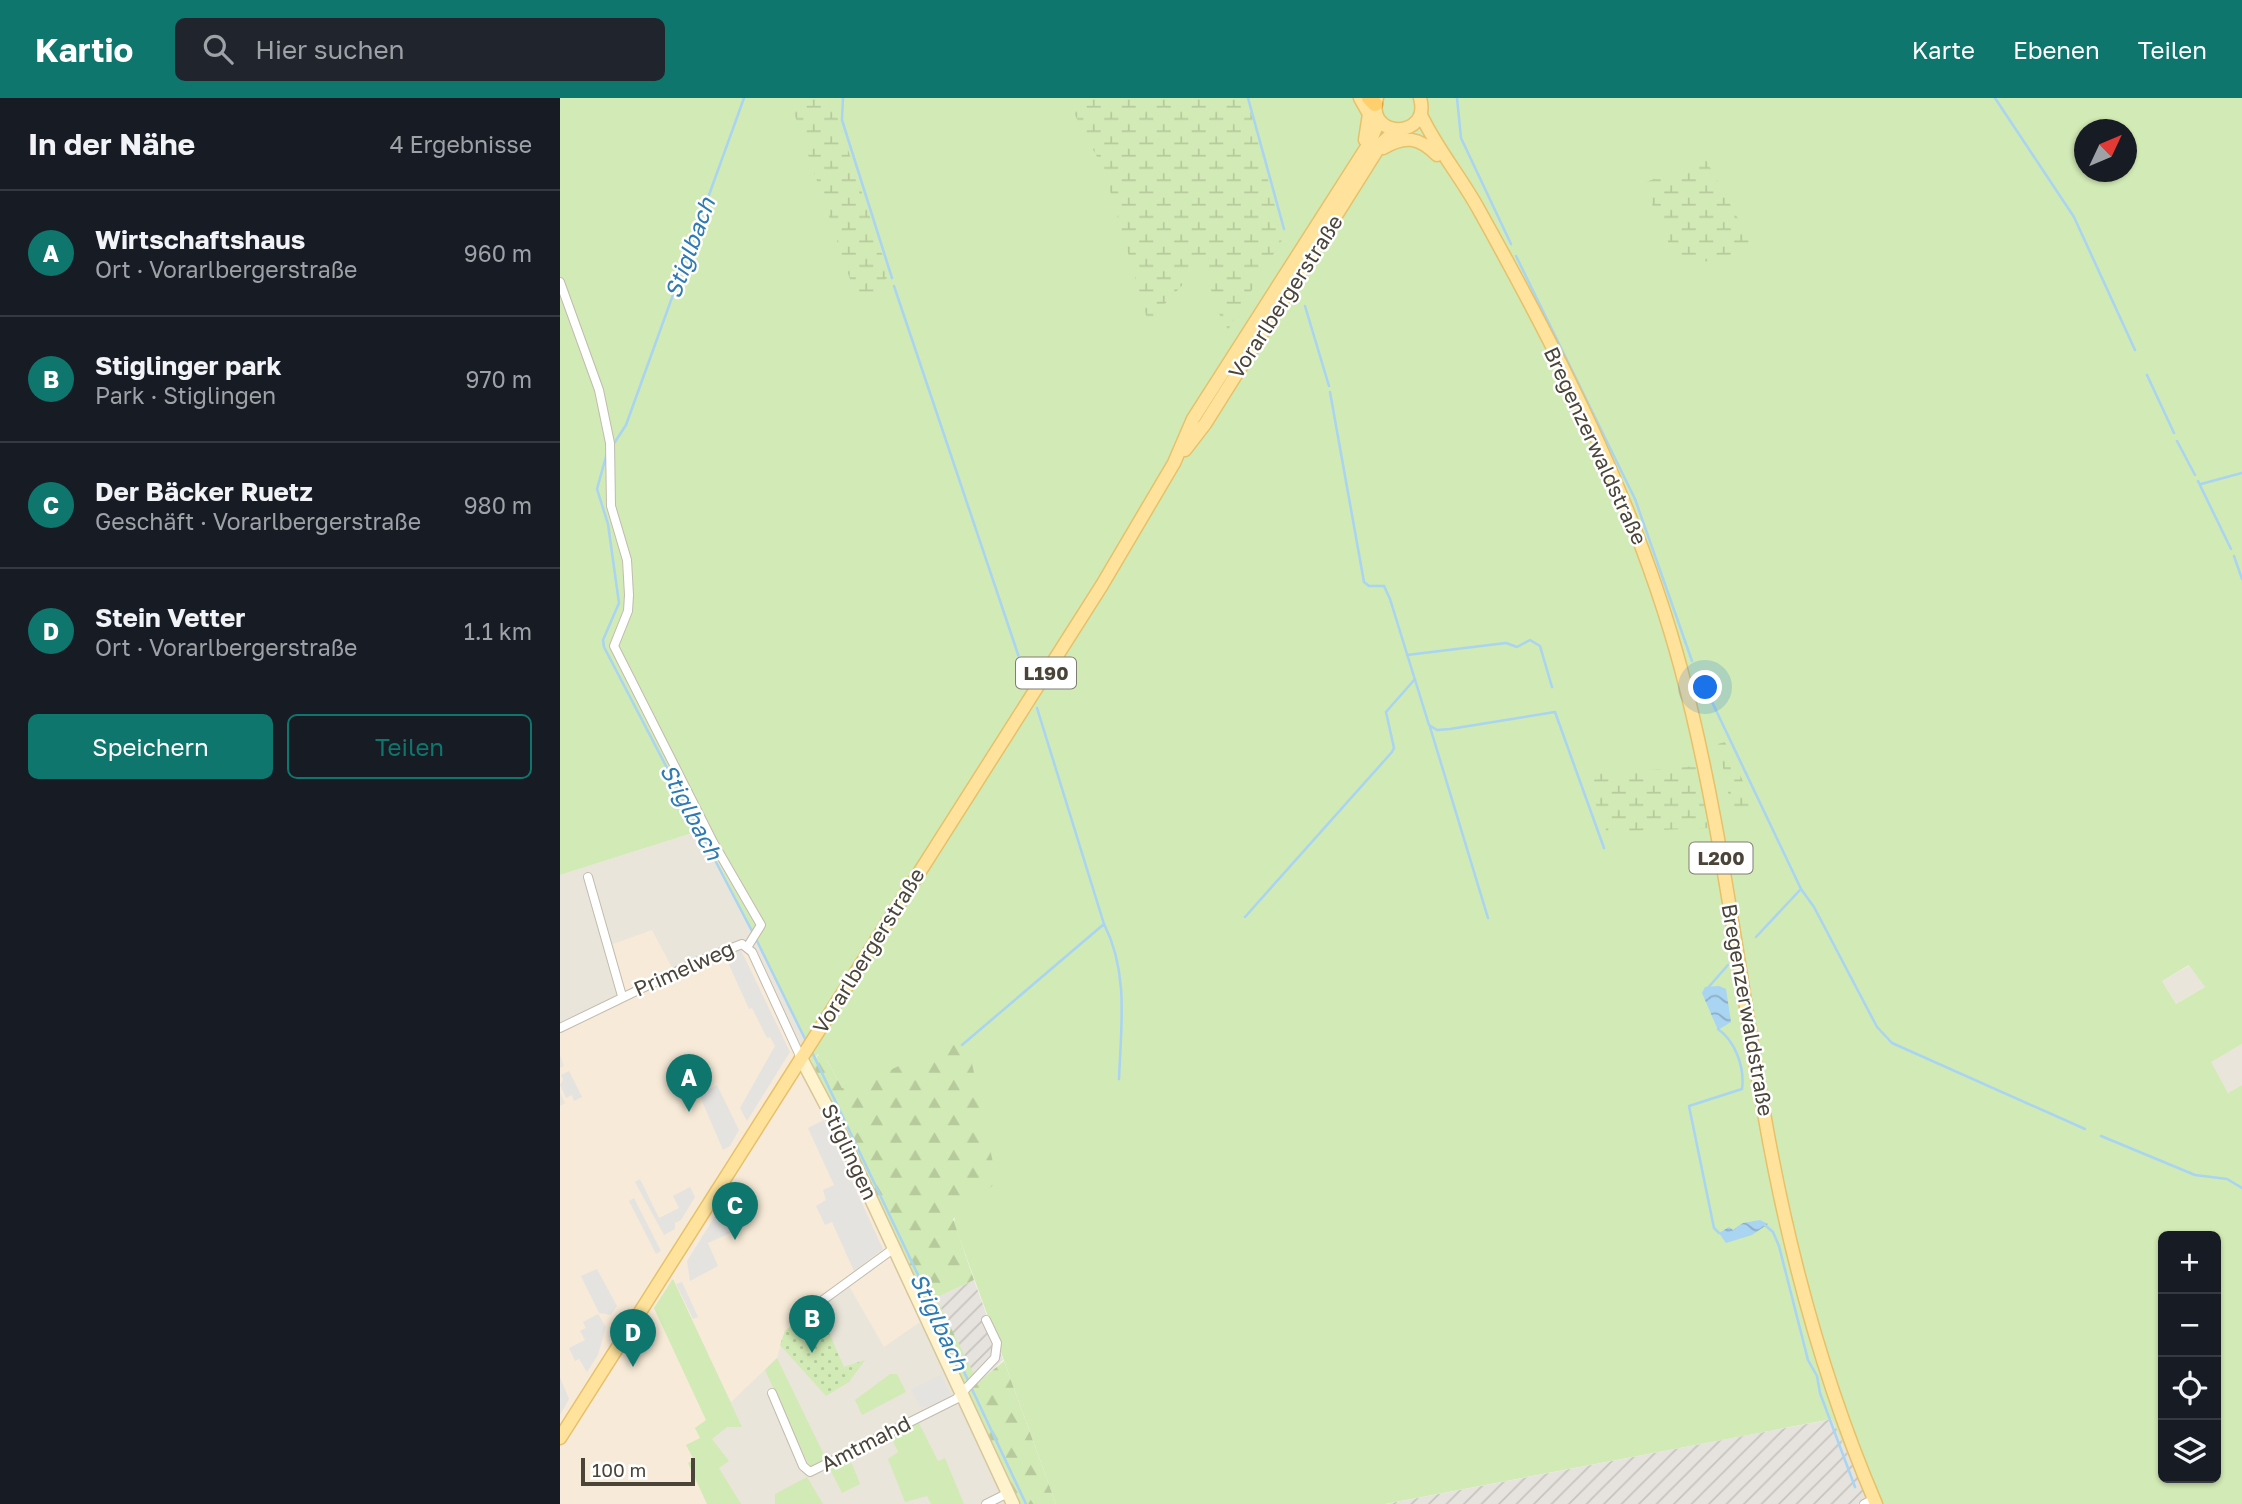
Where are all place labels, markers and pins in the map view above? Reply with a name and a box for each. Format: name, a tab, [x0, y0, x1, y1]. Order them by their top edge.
pin: A	[666, 1054, 712, 1112]
pin: C	[712, 1182, 758, 1240]
pin: B	[789, 1295, 835, 1353]
pin: D	[610, 1309, 656, 1367]

